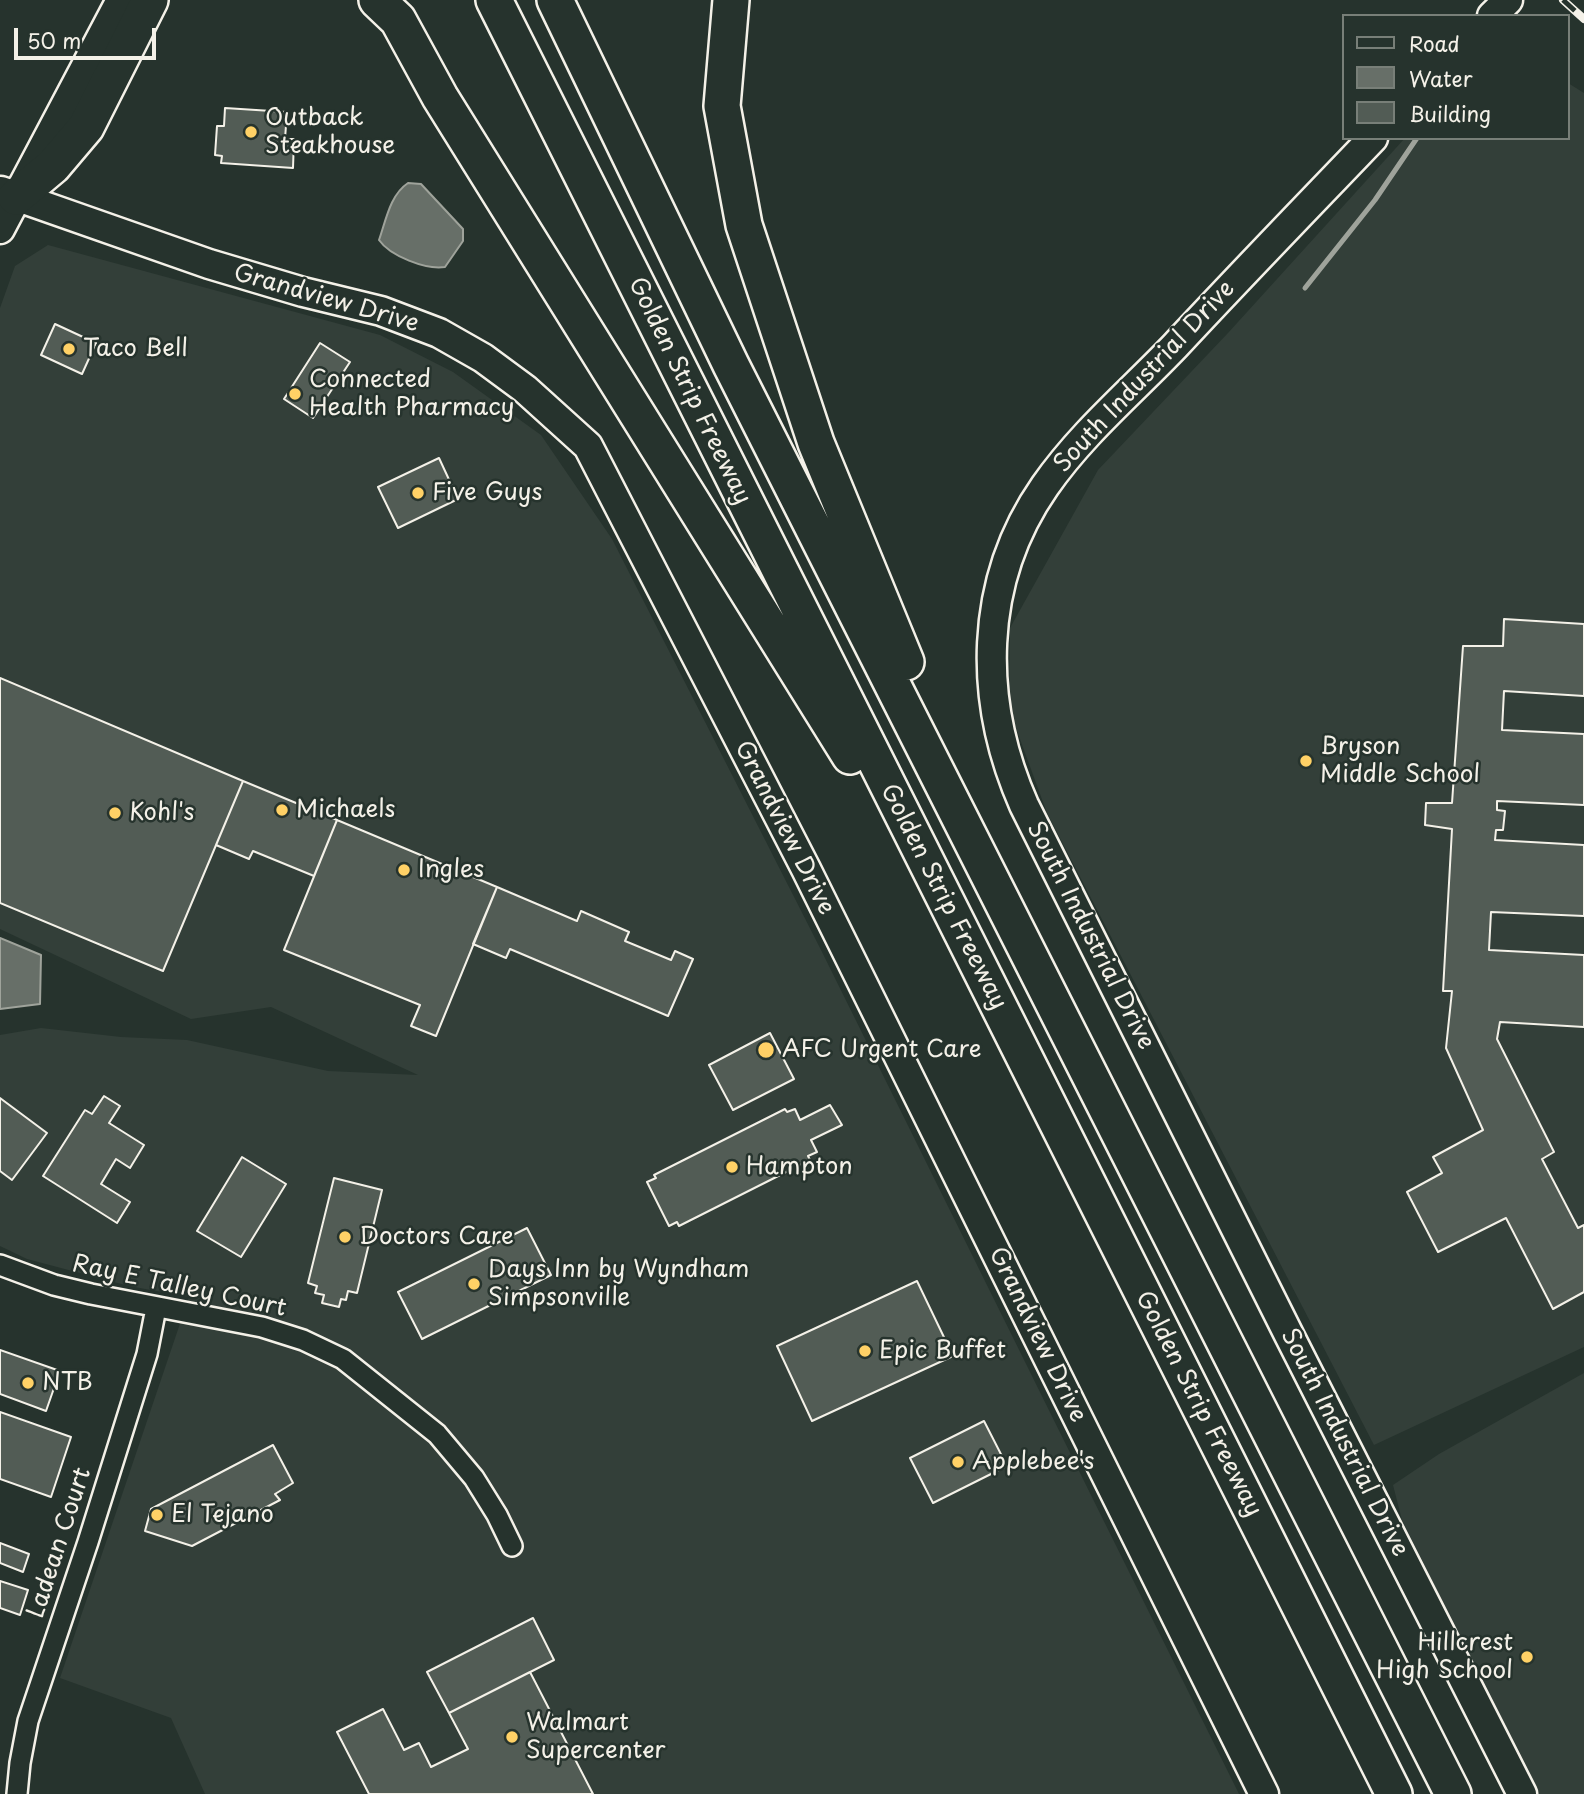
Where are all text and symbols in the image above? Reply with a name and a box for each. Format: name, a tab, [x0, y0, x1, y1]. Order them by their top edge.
scale bar	[18, 14, 159, 58]
legend	[1342, 14, 1570, 140]
text: 50 m	[27, 24, 81, 56]
text: Road	[1409, 27, 1460, 59]
text: Water	[1409, 62, 1472, 94]
text: Building	[1409, 97, 1491, 129]
place label: Outback Steakhouse	[265, 104, 395, 160]
marker: Outback Steakhouse	[243, 124, 259, 140]
street label: Grandview Drive	[230, 259, 422, 339]
street label: Golden Strip Freeway	[621, 273, 757, 509]
street label: South Industrial Drive	[1049, 275, 1241, 479]
place label: Taco Bell	[83, 335, 188, 363]
marker: Taco Bell	[61, 341, 77, 357]
place label: Connected Health Pharmacy	[309, 366, 514, 422]
marker: Connected Health Pharmacy	[287, 386, 303, 402]
place label: Five Guys	[432, 479, 542, 507]
marker: Five Guys	[410, 485, 426, 501]
place label: Bryson Middle School	[1320, 733, 1480, 789]
street label: Grandview Drive	[728, 736, 840, 920]
marker: Bryson Middle School	[1298, 753, 1314, 769]
street label: Golden Strip Freeway	[874, 780, 1012, 1014]
place label: Michaels	[296, 796, 395, 824]
place label: Kohl's	[129, 799, 194, 827]
marker: Michaels	[274, 802, 290, 818]
marker: Kohl's	[107, 805, 123, 821]
street label: South Industrial Drive	[1020, 817, 1160, 1055]
place label: Ingles	[418, 856, 484, 884]
marker: Ingles	[396, 862, 412, 878]
place label: AFC Urgent Care	[782, 1036, 982, 1064]
marker: AFC Urgent Care	[756, 1040, 776, 1060]
place label: Hampton	[746, 1153, 853, 1181]
marker: Hampton	[724, 1159, 740, 1175]
place label: Doctors Care	[359, 1223, 514, 1251]
marker: Doctors Care	[337, 1229, 353, 1245]
street label: Grandview Drive	[982, 1243, 1092, 1427]
street label: Ray E Talley Court	[69, 1250, 289, 1324]
place label: Days Inn by Wyndham Simpsonville	[488, 1256, 749, 1312]
marker: Days Inn by Wyndham Simpsonville	[466, 1276, 482, 1292]
street label: Golden Strip Freeway	[1129, 1287, 1267, 1521]
street label: South Industrial Drive	[1274, 1324, 1414, 1562]
place label: Epic Buffet	[879, 1337, 1006, 1365]
marker: Epic Buffet	[857, 1343, 873, 1359]
place label: NTB	[42, 1369, 93, 1397]
marker: NTB	[20, 1375, 36, 1391]
place label: Applebee's	[972, 1448, 1095, 1476]
marker: Applebee's	[950, 1454, 966, 1470]
street label: Ladean Court	[22, 1464, 98, 1622]
place label: El Tejano	[171, 1501, 274, 1529]
marker: El Tejano	[149, 1507, 165, 1523]
place label: Hillcrest High School	[1376, 1629, 1513, 1685]
marker: Hillcrest High School	[1519, 1649, 1535, 1665]
place label: Walmart Supercenter	[526, 1709, 665, 1765]
marker: Walmart Supercenter	[504, 1729, 520, 1745]

